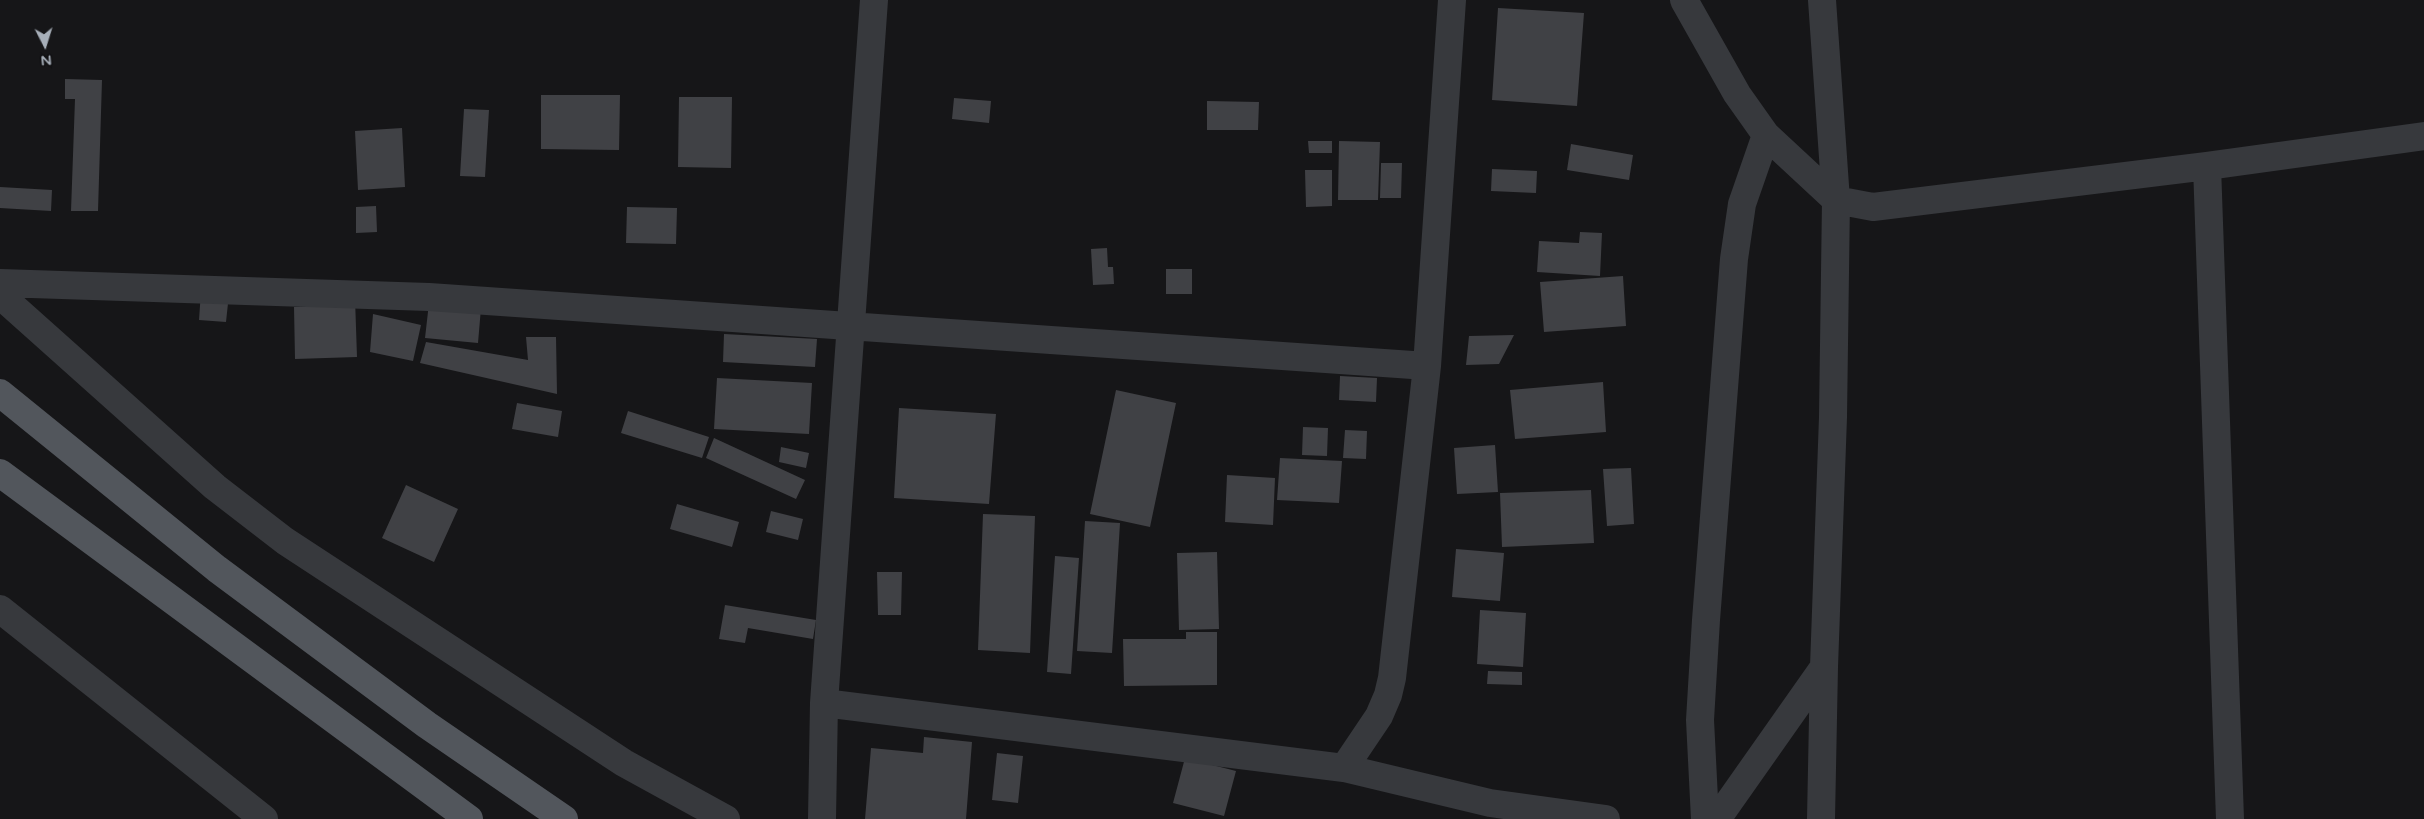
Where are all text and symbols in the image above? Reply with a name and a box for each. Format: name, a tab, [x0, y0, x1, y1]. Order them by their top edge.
north arrow	[20, 20, 70, 70]
text: N	[40, 51, 53, 69]

